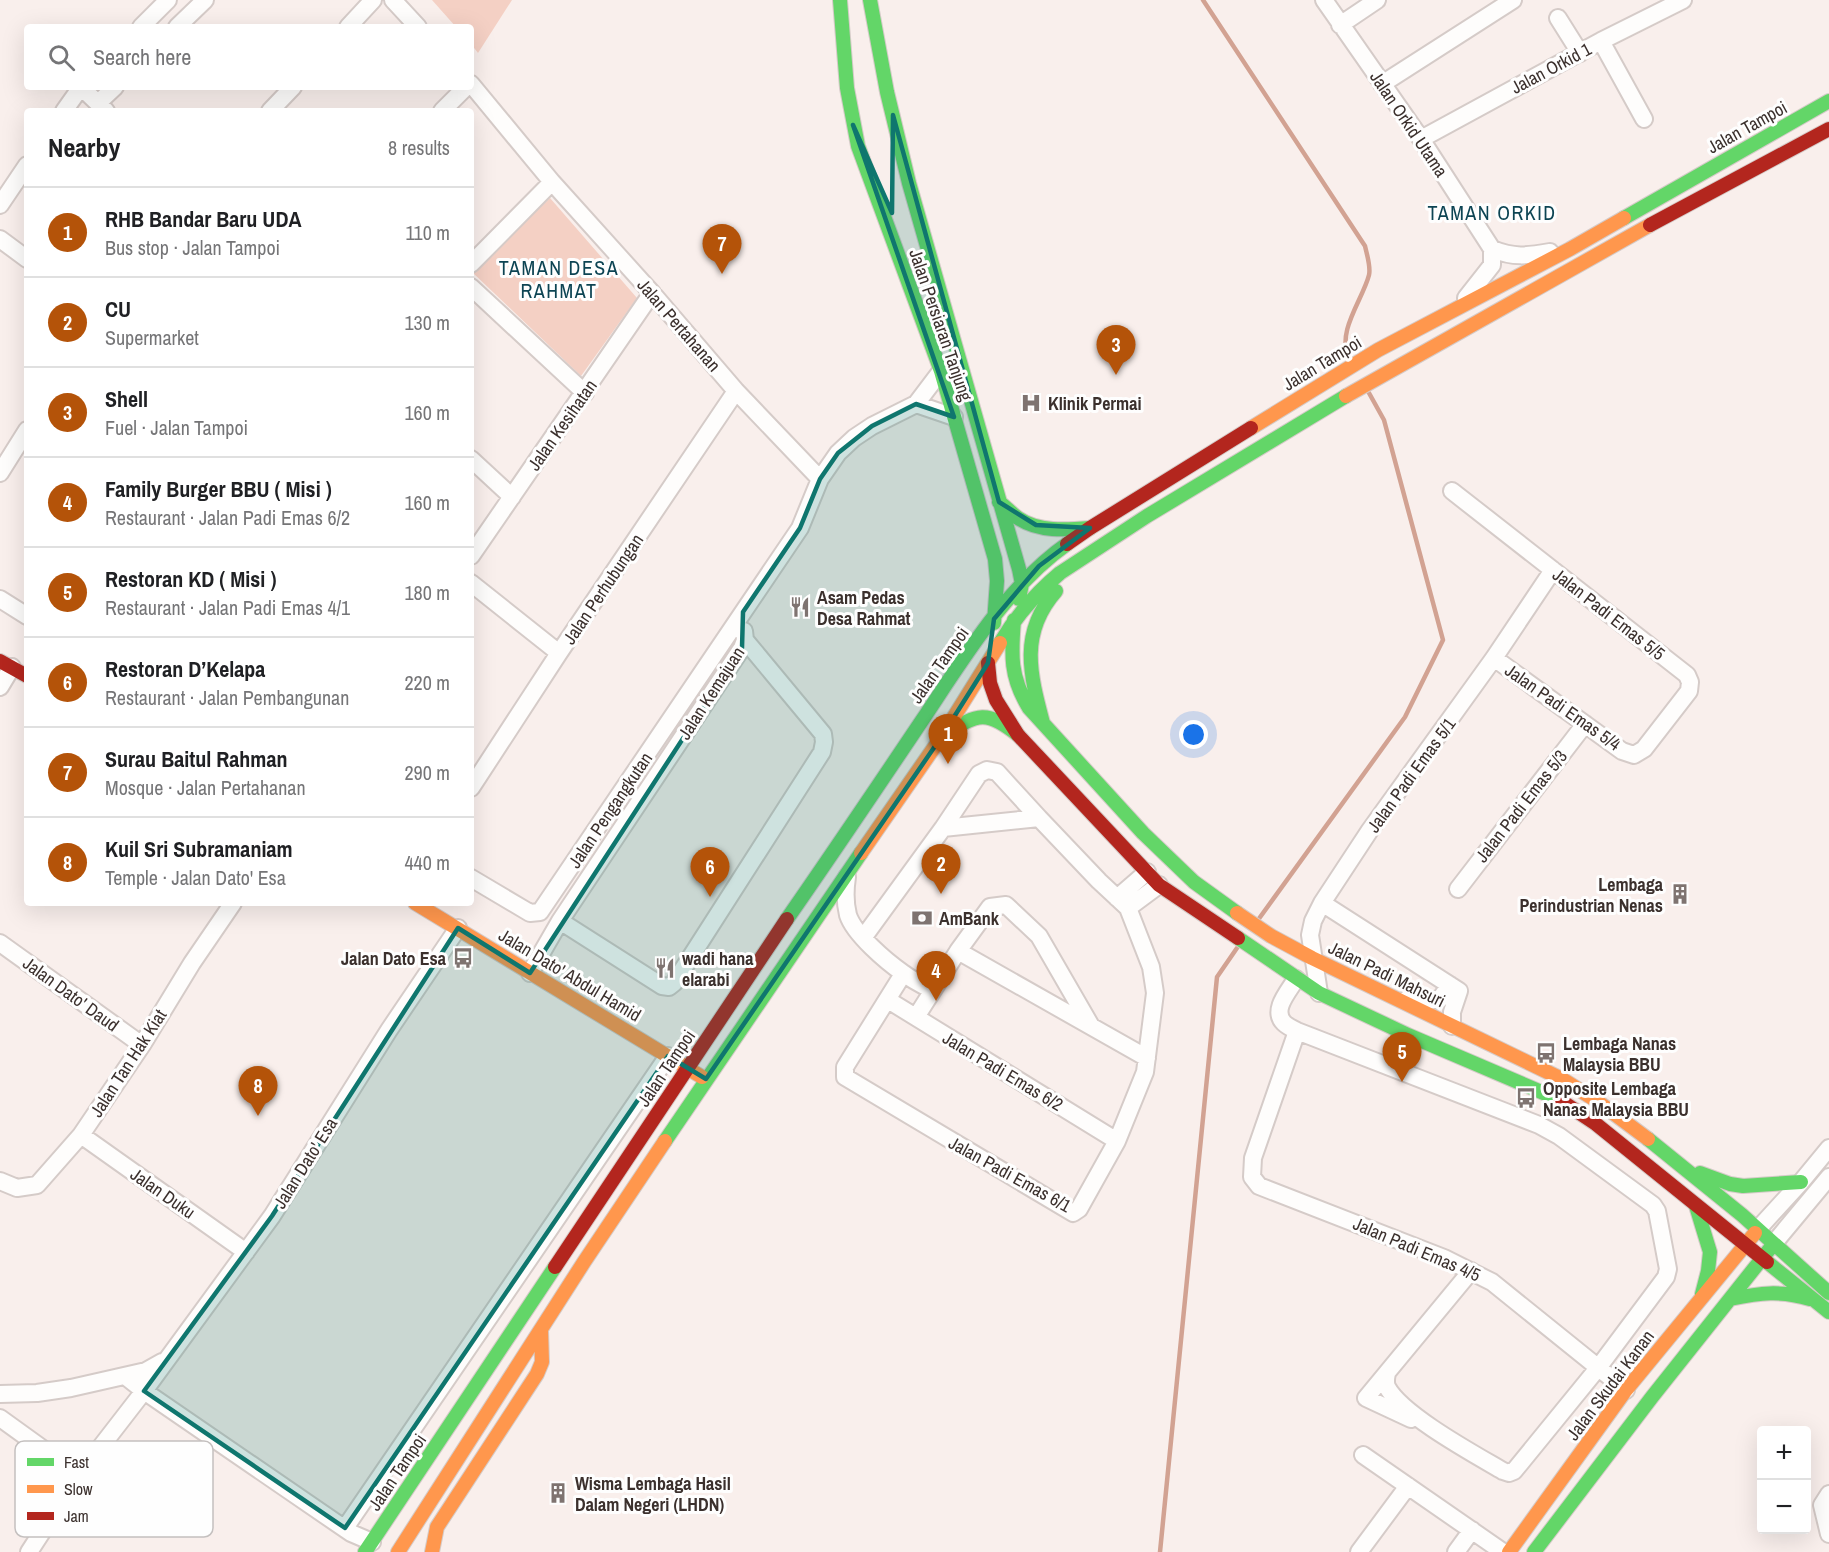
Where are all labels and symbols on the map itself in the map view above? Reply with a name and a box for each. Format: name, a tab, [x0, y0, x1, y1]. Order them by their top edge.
street label: Jalan Orkid 1	[1506, 36, 1596, 100]
street label: Jalan Orkid Utama	[1364, 66, 1454, 182]
street label: Jalan Tampoi	[1703, 95, 1791, 159]
district label: TAMAN ORKID	[1427, 199, 1557, 226]
pin: 7	[702, 224, 742, 274]
street label: Jalan Persiaran Tanjung	[903, 246, 979, 405]
district label: TAMAN DESA RAHMAT	[499, 254, 619, 304]
street label: Jalan Pertahanan	[632, 273, 726, 377]
pin: 3	[1096, 326, 1136, 375]
street label: Jalan Tampoi	[1278, 330, 1366, 396]
street label: Jalan Kesihatan	[521, 374, 603, 476]
hospital icon: Klinik Permai	[1019, 391, 1043, 415]
place label: Klinik Permai	[1048, 391, 1142, 416]
street label: Jalan Perhubungan	[557, 529, 649, 649]
street label: Jalan Padi Emas 5/5	[1548, 562, 1670, 666]
place label: Asam Pedas Desa Rahmat	[817, 585, 911, 631]
restaurant icon: Asam Pedas Desa Rahmat	[788, 595, 812, 619]
street label: Jalan Tampoi	[904, 622, 974, 708]
street label: Jalan Kemajuan	[672, 642, 750, 744]
street label: Jalan Padi Emas 5/4	[1500, 658, 1626, 756]
street label: Jalan Padi Emas 5/1	[1361, 712, 1462, 837]
pin: 1	[928, 714, 968, 764]
your location	[1179, 720, 1208, 749]
street label: Jalan Padi Emas 5/3	[1469, 745, 1573, 867]
street label: Jalan Pengangkutan	[562, 747, 658, 873]
pin: 2	[922, 844, 960, 894]
pin: 6	[690, 848, 730, 897]
place label: Lembaga Perindustrian Nenas	[1519, 872, 1664, 918]
building icon: Lembaga Perindustrian Nenas	[1668, 882, 1692, 906]
bank icon: AmBank	[910, 906, 934, 930]
place label: AmBank	[939, 906, 1000, 931]
street label: Jalan Dato' Abdul Hamid	[494, 923, 646, 1027]
street label: Jalan Padi Mahsuri	[1324, 935, 1450, 1013]
place label: Jalan Dato Esa	[341, 946, 447, 971]
bus stop icon: Jalan Dato Esa	[451, 946, 475, 970]
place label: wadi hana elarabi	[682, 946, 754, 992]
street label: Jalan Dato' Daud	[18, 951, 124, 1037]
pin: 4	[916, 952, 956, 1001]
restaurant icon: wadi hana elarabi	[653, 956, 677, 980]
street label: Jalan Tan Hak Kiat	[84, 1004, 172, 1122]
street label: Jalan Tampoi	[631, 1025, 701, 1111]
street label: Jalan Padi Emas 6/2	[938, 1025, 1068, 1117]
place label: Lembaga Nanas Malaysia BBU	[1563, 1031, 1676, 1077]
pin: 5	[1382, 1032, 1422, 1082]
bus stop icon: Lembaga Nanas Malaysia BBU	[1534, 1041, 1558, 1065]
pin: 8	[238, 1066, 278, 1116]
place label: Opposite Lembaga Nanas Malaysia BBU	[1543, 1076, 1689, 1122]
bus stop icon: Opposite Lembaga Nanas Malaysia BBU	[1514, 1086, 1538, 1110]
street label: Jalan Dato' Esa	[267, 1113, 343, 1213]
street label: Jalan Padi Emas 6/1	[944, 1130, 1076, 1218]
street label: Jalan Duku	[126, 1162, 200, 1224]
street label: Jalan Padi Emas 4/5	[1349, 1211, 1485, 1287]
street label: Jalan Skudai Kanan	[1560, 1325, 1660, 1445]
street label: Jalan Tampoi	[362, 1429, 432, 1515]
legend	[15, 1441, 213, 1537]
text: Fast	[64, 1451, 89, 1473]
place label: Wisma Lembaga Hasil Dalam Negeri (LHDN)	[575, 1471, 731, 1517]
text: Slow	[64, 1478, 93, 1500]
building icon: Wisma Lembaga Hasil Dalam Negeri (LHDN)	[546, 1481, 570, 1505]
text: Jam	[64, 1505, 89, 1527]

